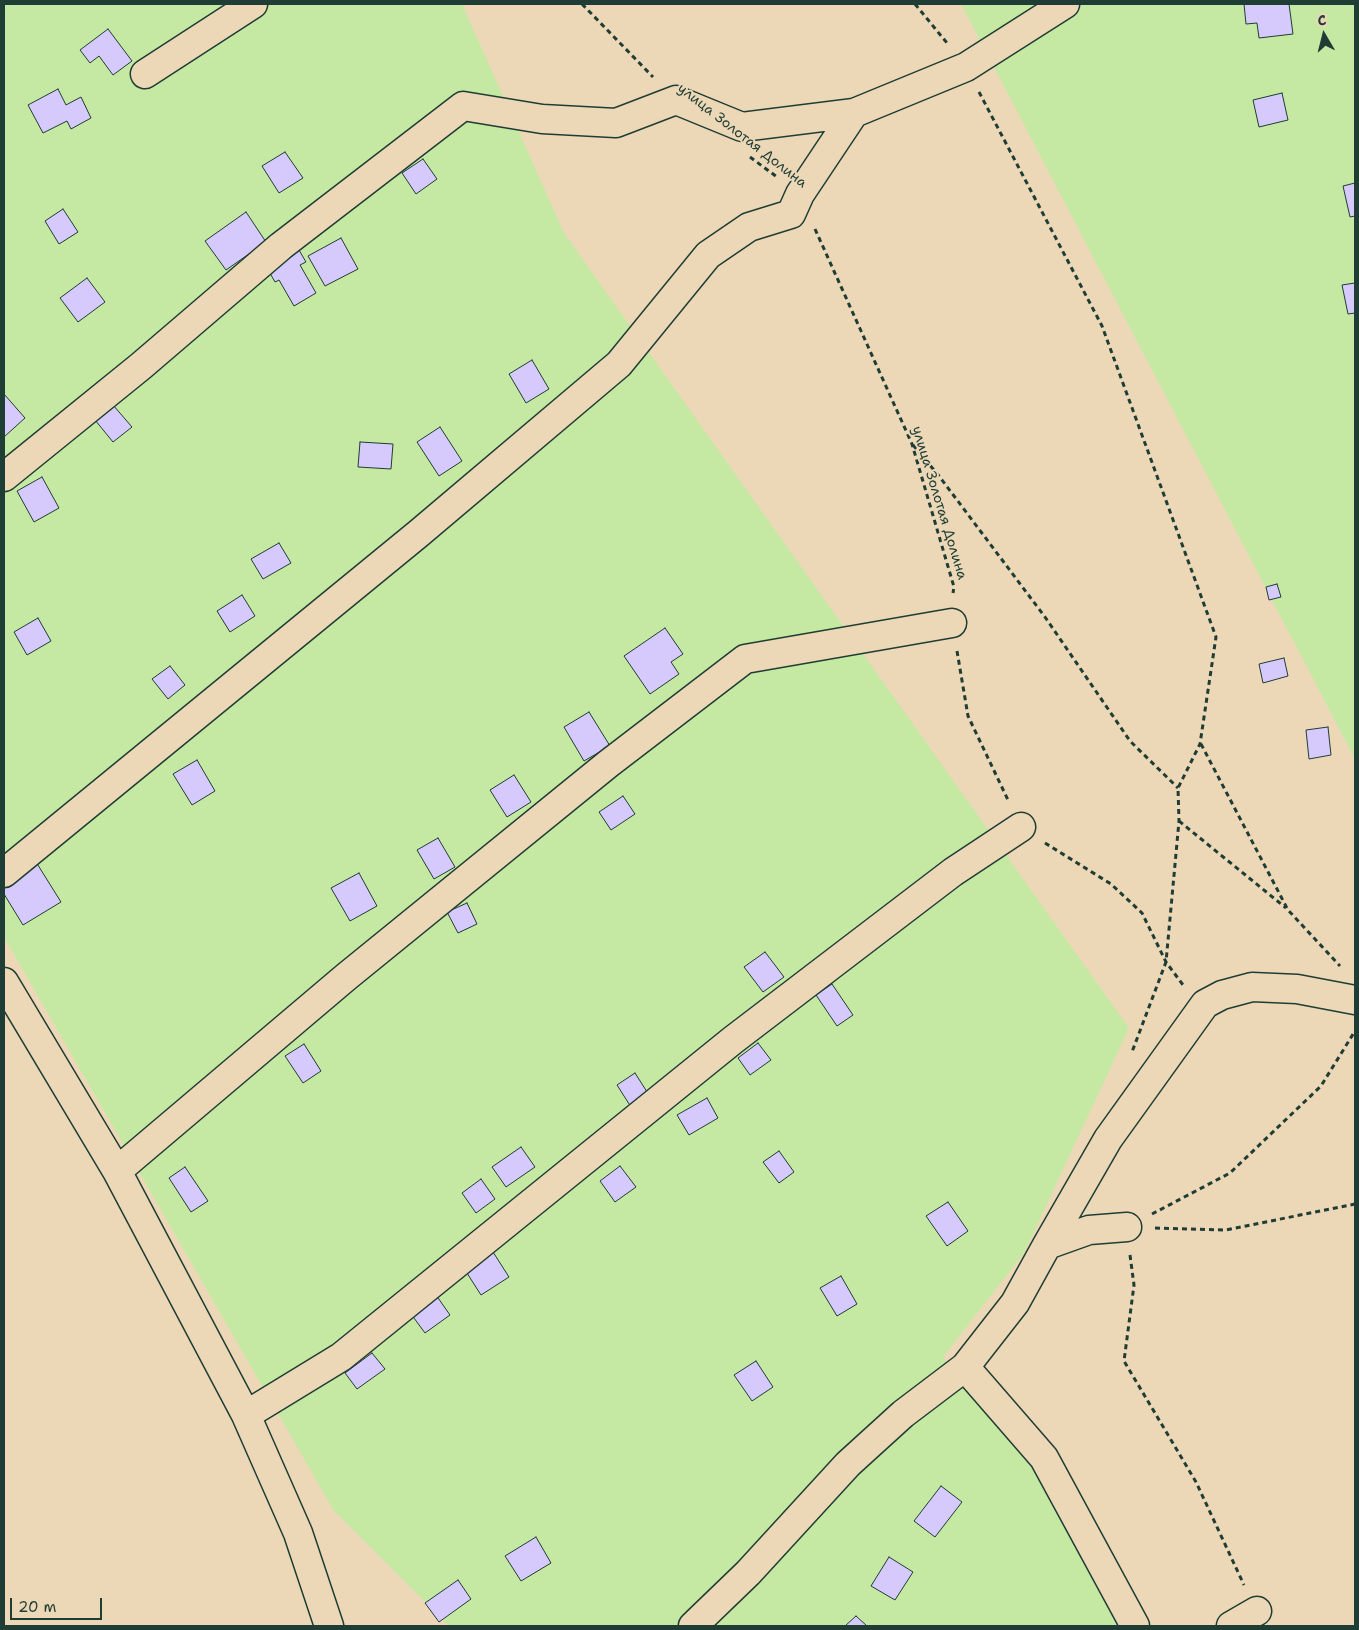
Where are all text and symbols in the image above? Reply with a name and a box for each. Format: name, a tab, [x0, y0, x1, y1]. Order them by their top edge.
north arrow	[1299, 10, 1349, 60]
text: С	[1316, 11, 1327, 30]
street label: улица Золотая Долина	[674, 80, 810, 192]
street label: улица Золотая Долина	[908, 424, 970, 582]
scale bar	[12, 1588, 105, 1620]
text: 20 m	[18, 1597, 57, 1617]

